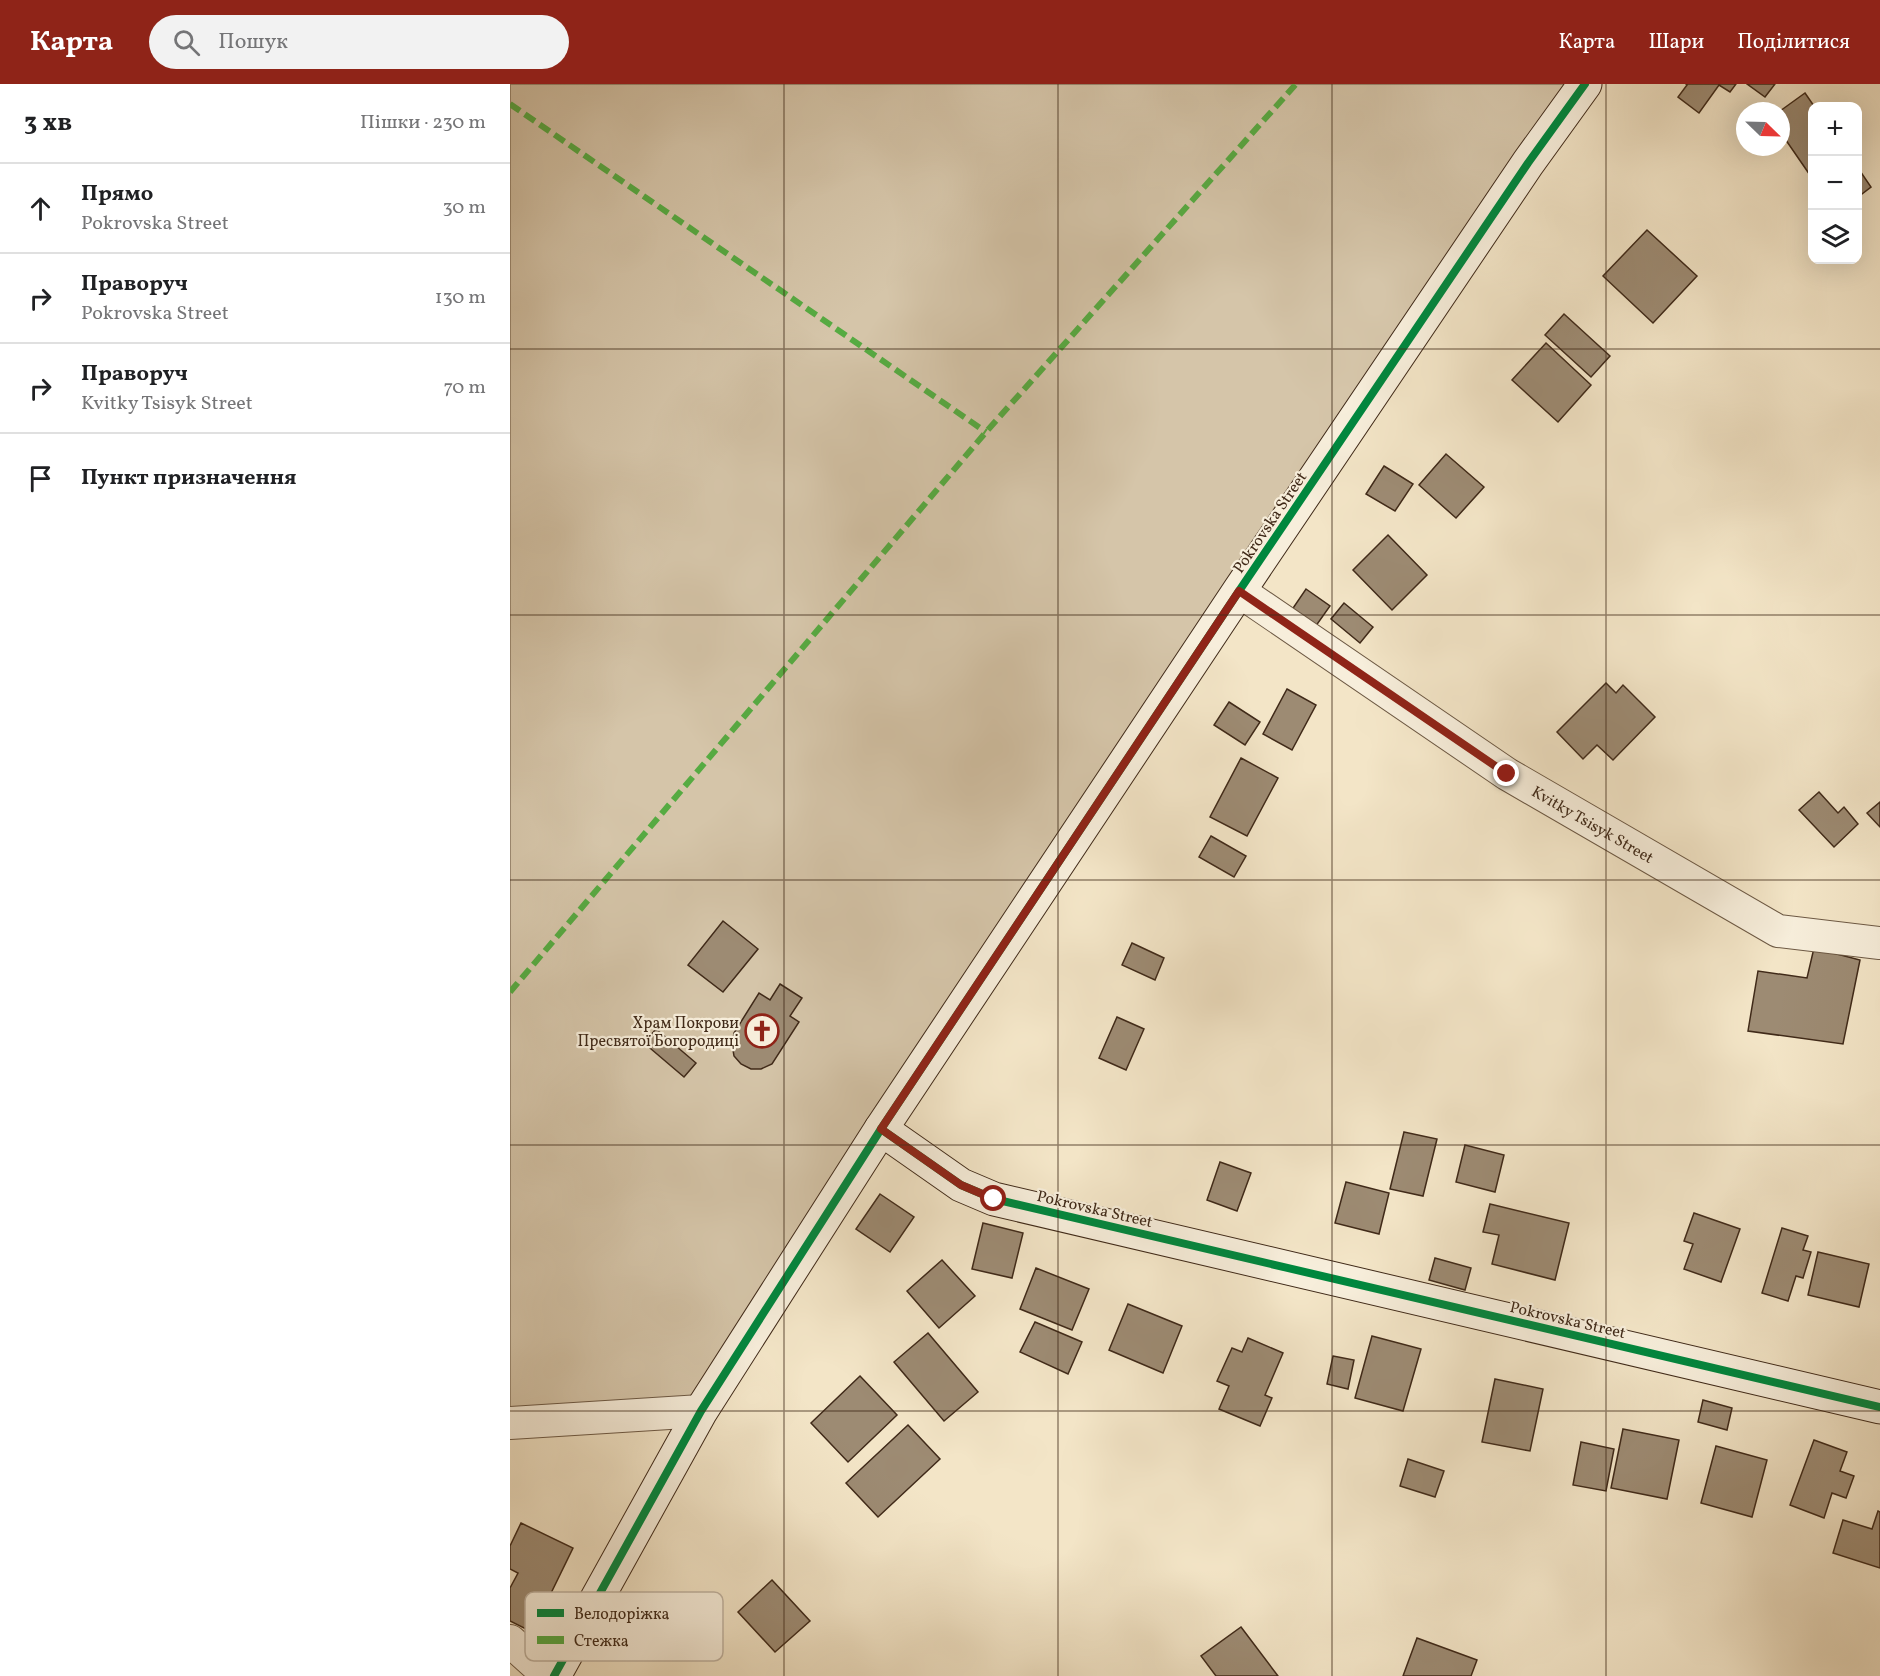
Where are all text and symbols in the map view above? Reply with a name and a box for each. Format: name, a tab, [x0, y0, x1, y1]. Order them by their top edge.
search box	[149, 15, 569, 69]
text: Карта	[30, 23, 113, 62]
icon: search	[170, 26, 203, 59]
text: Пошук	[218, 27, 288, 58]
text: Карта	[1558, 28, 1615, 57]
text: Шари	[1648, 28, 1704, 57]
text: Поділитися	[1737, 28, 1850, 57]
north arrow	[1736, 102, 1790, 156]
map controls	[1808, 102, 1862, 264]
button: +	[1808, 102, 1862, 156]
text: 3 хв	[24, 105, 72, 141]
text: Пішки · 230 m	[360, 109, 486, 137]
button: −	[1808, 156, 1862, 210]
text: Прямо	[81, 179, 153, 210]
icon: ahead	[24, 192, 57, 225]
text: 30 m	[442, 194, 486, 222]
text: Pokrovska Street	[81, 210, 229, 238]
button: layers	[1808, 210, 1862, 264]
text: Праворуч	[81, 269, 188, 300]
icon: right	[24, 282, 57, 315]
text: 130 m	[435, 284, 486, 312]
text: Pokrovska Street	[81, 300, 229, 328]
text: Праворуч	[81, 359, 188, 390]
icon: right	[24, 372, 57, 405]
text: 70 m	[443, 374, 486, 402]
text: Kvitky Tsisyk Street	[81, 390, 253, 418]
icon: arrive	[24, 462, 57, 495]
text: Пункт призначення	[81, 463, 297, 494]
street label: Pokrovska Street	[1228, 468, 1313, 578]
route end	[1493, 760, 1519, 786]
street label: Kvitky Tsisyk Street	[1527, 782, 1657, 870]
place label: Храм Покрови Пресвятої Богородиці	[578, 1013, 739, 1053]
church icon: Храм Покрови Пресвятої Богородиці	[744, 1013, 780, 1049]
route start	[980, 1185, 1006, 1211]
street label: Pokrovska Street	[1034, 1186, 1155, 1234]
street label: Pokrovska Street	[1507, 1297, 1628, 1345]
legend	[525, 1592, 723, 1661]
text: Велодоріжка	[574, 1604, 670, 1626]
text: Стежка	[574, 1631, 629, 1653]

